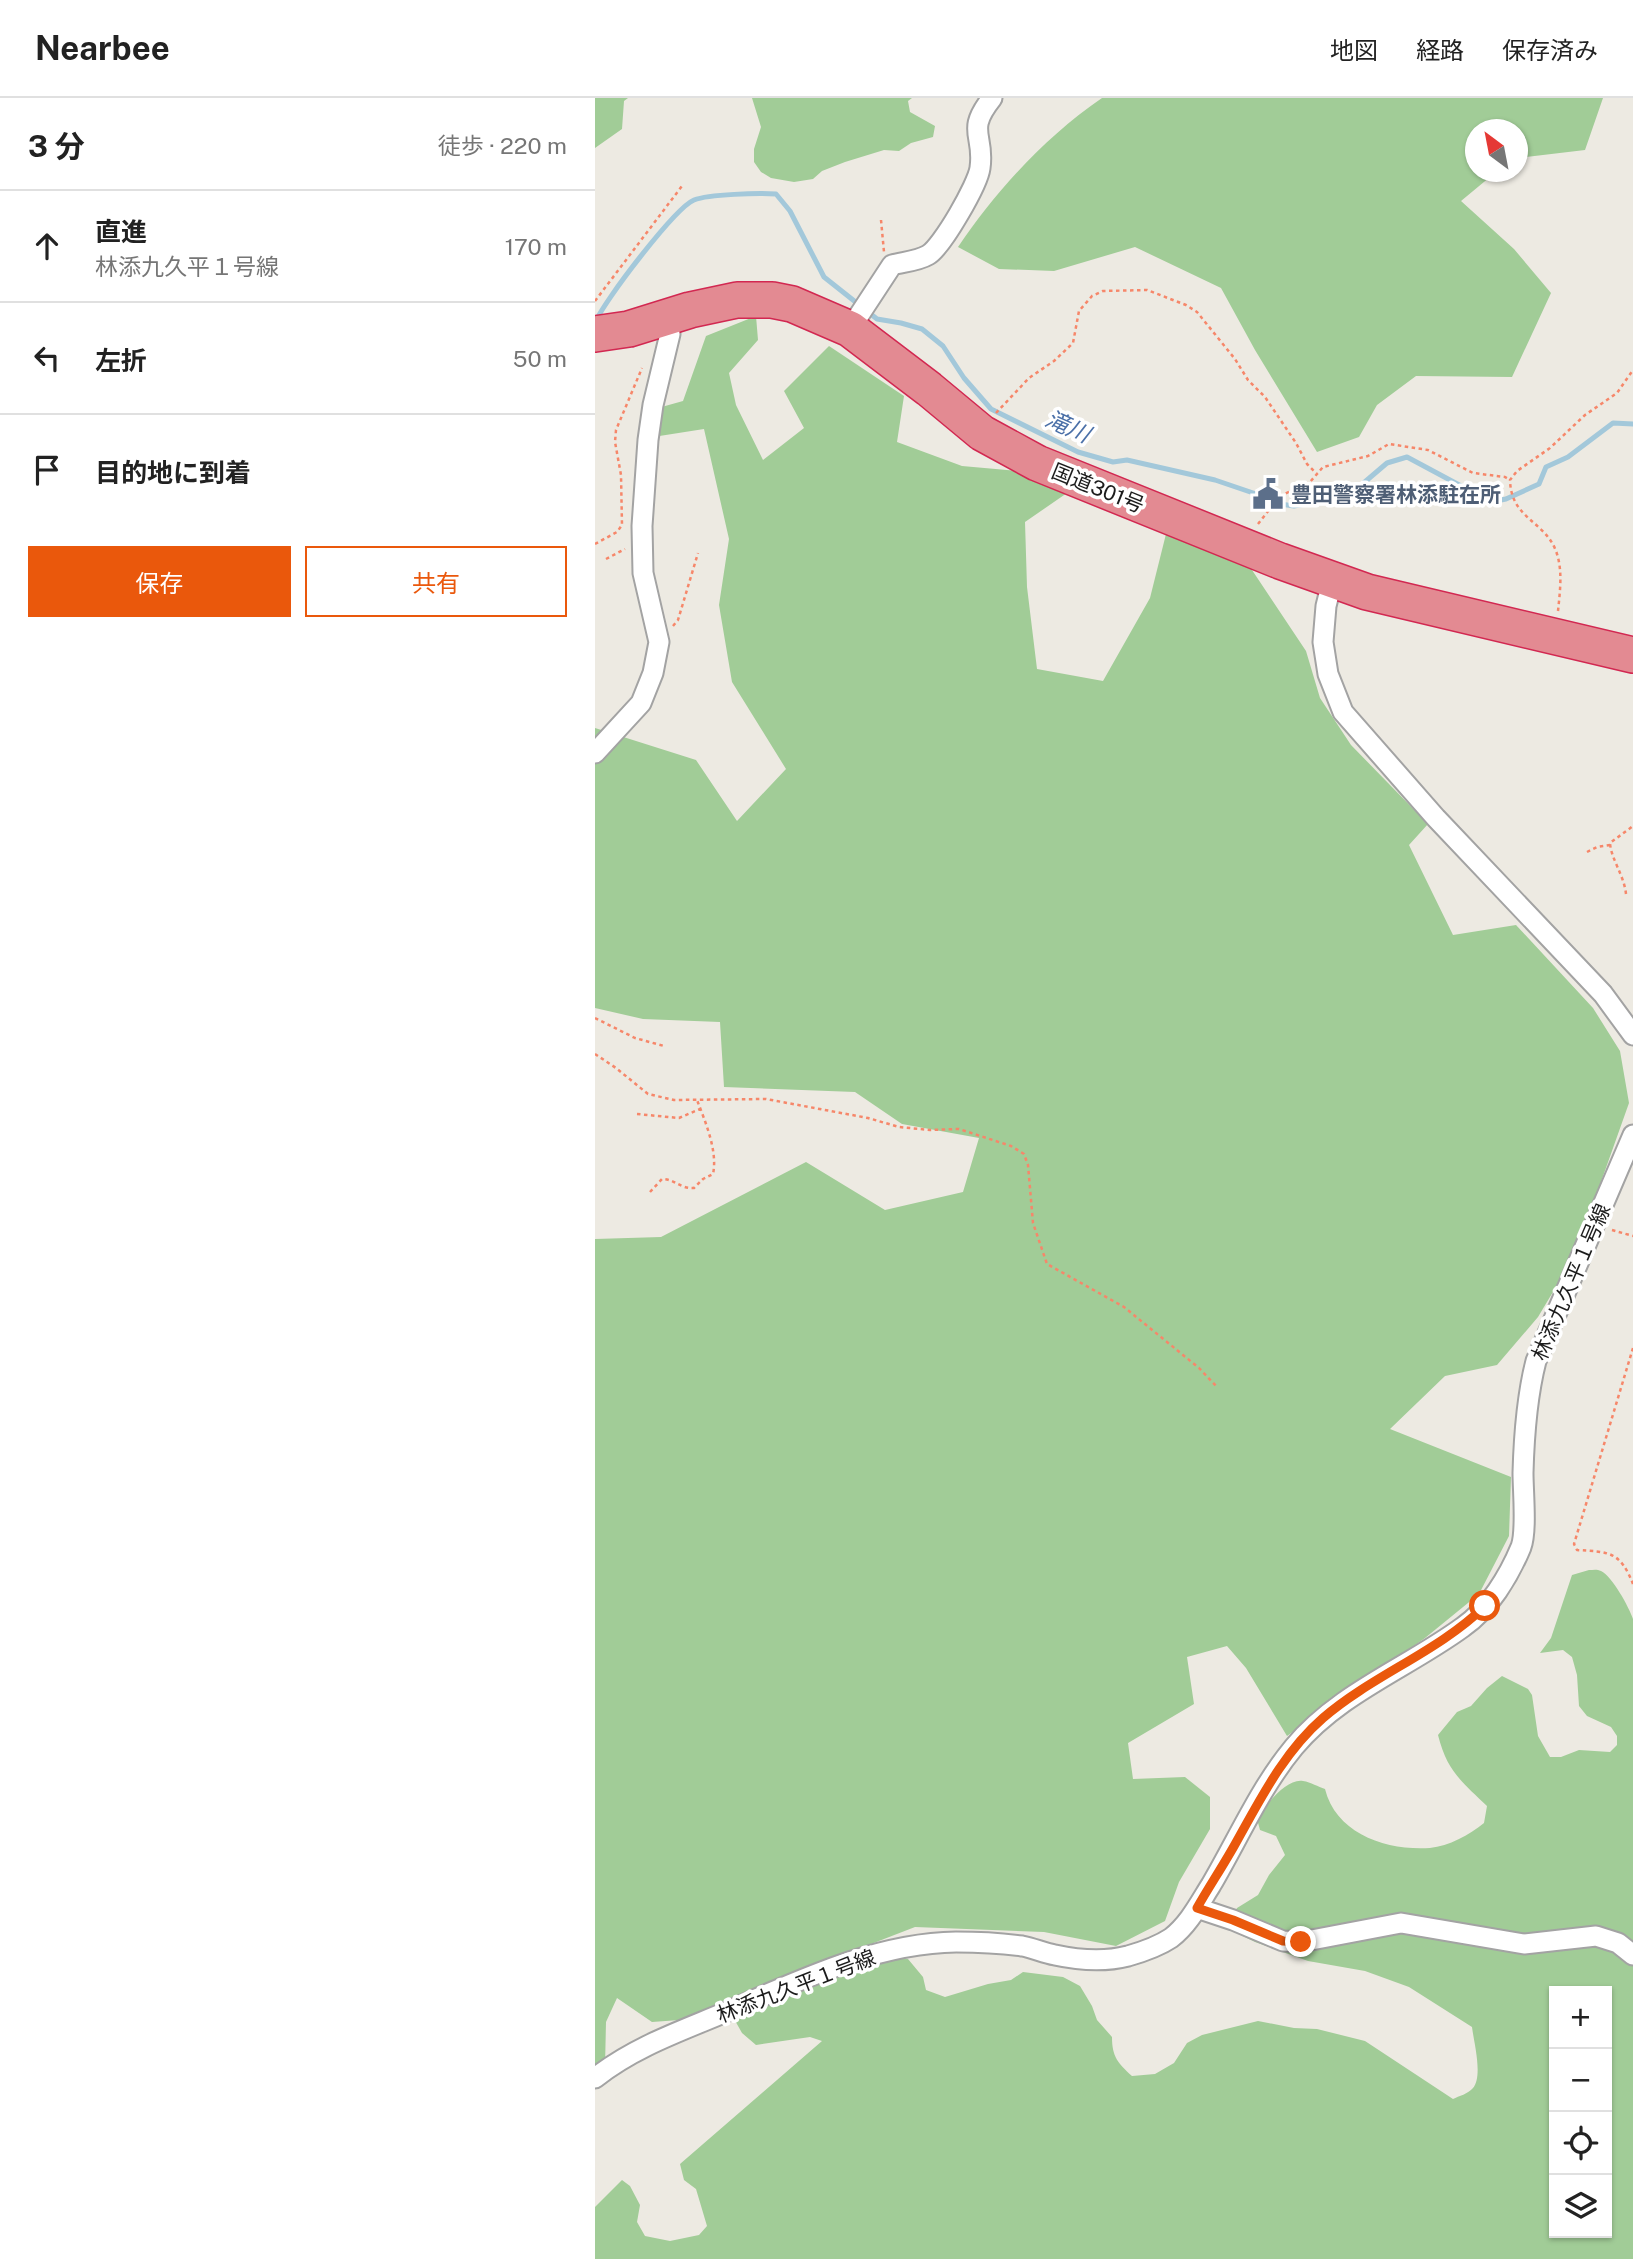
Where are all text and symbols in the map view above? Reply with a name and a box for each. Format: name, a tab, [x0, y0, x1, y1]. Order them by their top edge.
text: Nearbee	[35, 29, 170, 67]
text: 地図	[1330, 36, 1378, 64]
text: 経路	[1416, 36, 1464, 64]
text: 保存済み	[1502, 36, 1598, 64]
north arrow	[1465, 119, 1528, 182]
text: 3 分	[28, 128, 85, 164]
text: 徒歩 · 220 m	[438, 132, 567, 159]
text: 直進	[95, 216, 147, 247]
icon: ahead	[28, 227, 66, 265]
text: 170 m	[505, 233, 567, 260]
text: 林添九久平１号線	[95, 253, 279, 280]
icon: left	[28, 339, 66, 377]
text: 左折	[95, 345, 147, 376]
text: 50 m	[513, 345, 567, 372]
water label: 滝川	[1041, 404, 1097, 449]
icon: arrive	[28, 451, 66, 489]
text: 目的地に到着	[95, 457, 251, 488]
street label: 国道301号	[1048, 458, 1148, 518]
public building icon: 豊田警察署林添駐在所	[1251, 477, 1285, 511]
place label: 豊田警察署林添駐在所	[1291, 482, 1501, 507]
button: 保存	[28, 546, 291, 617]
button: 共有	[305, 546, 567, 617]
street label: 林添九久平１号線	[1527, 1200, 1615, 1364]
route start	[1469, 1590, 1500, 1621]
route end	[1285, 1926, 1316, 1957]
street label: 林添九久平１号線	[713, 1944, 879, 2028]
map controls	[1549, 1986, 1612, 2238]
button: +	[1549, 1986, 1612, 2049]
button: −	[1549, 2049, 1612, 2112]
button: locate	[1549, 2112, 1612, 2175]
button: layers	[1549, 2175, 1612, 2238]

